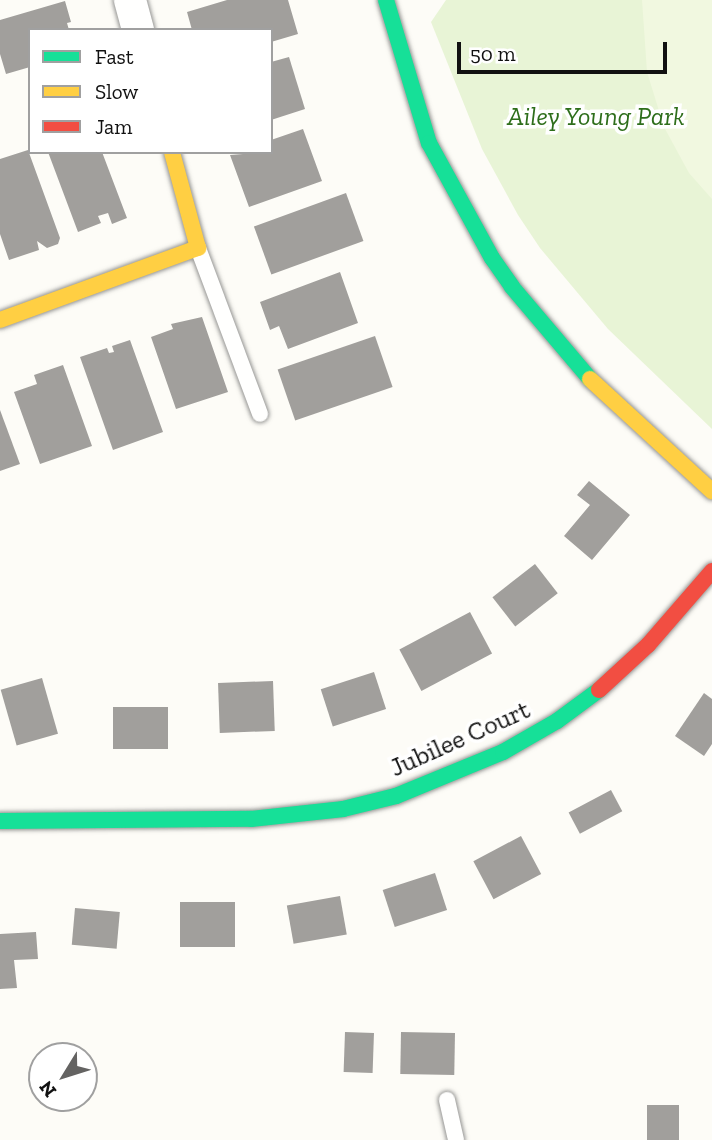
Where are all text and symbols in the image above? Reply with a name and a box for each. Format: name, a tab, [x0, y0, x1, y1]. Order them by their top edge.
legend	[28, 28, 273, 154]
scale bar	[460, 28, 670, 72]
text: 50 m	[470, 41, 516, 66]
text: Fast	[95, 44, 134, 69]
text: Slow	[95, 79, 138, 104]
park label: Ailey Young Park	[507, 101, 685, 133]
text: Jam	[95, 114, 132, 139]
street label: Jubilee Court	[385, 694, 535, 784]
north arrow	[28, 1042, 98, 1112]
text: N	[34, 1076, 61, 1102]

